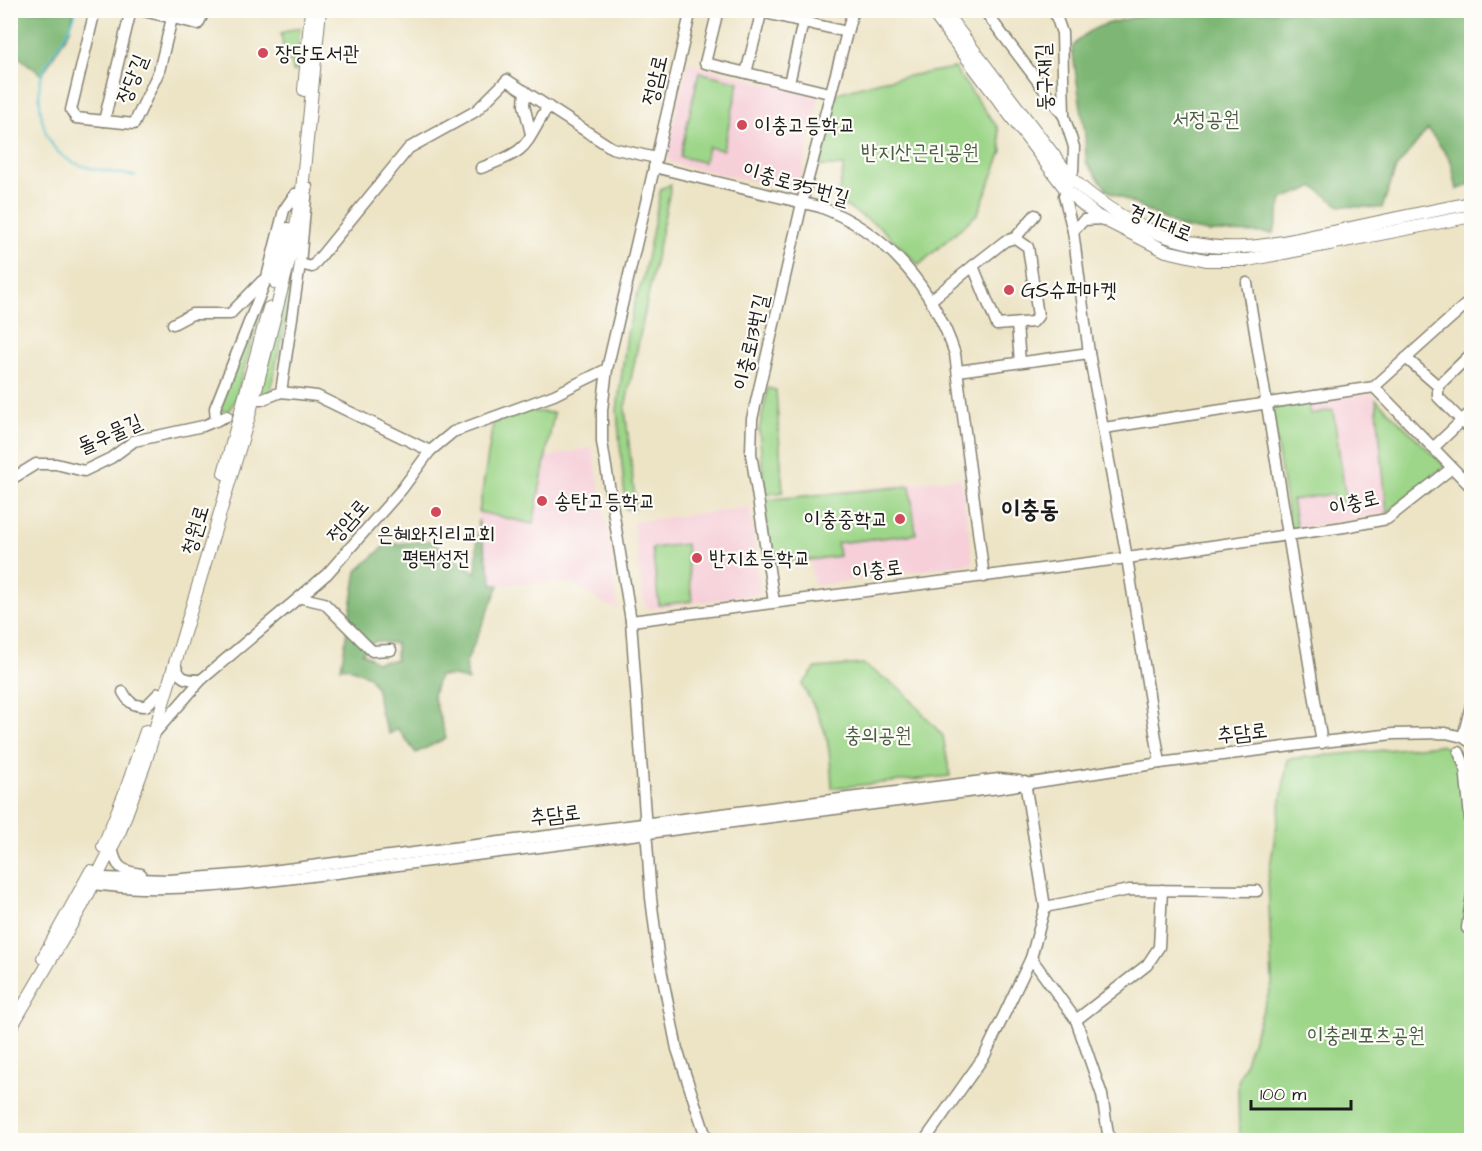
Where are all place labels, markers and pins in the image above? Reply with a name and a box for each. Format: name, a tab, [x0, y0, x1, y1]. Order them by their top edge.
place label: 장당도서관	[275, 39, 360, 68]
marker: 장당도서관	[256, 46, 270, 60]
place label: 이충고등학교	[754, 111, 855, 140]
marker: 이충고등학교	[735, 118, 749, 132]
place label: GS슈퍼마켓	[1021, 276, 1117, 305]
marker: GS슈퍼마켓	[1002, 283, 1016, 297]
place label: 송탄고등학교	[554, 487, 655, 516]
marker: 송탄고등학교	[535, 494, 549, 508]
marker: 은혜와진리교회 평택성전	[429, 505, 443, 519]
place label: 이충중학교	[804, 505, 888, 534]
marker: 이충중학교	[893, 512, 907, 526]
place label: 은혜와진리교회 평택성전	[377, 520, 495, 573]
place label: 반지초등학교	[709, 544, 810, 573]
marker: 반지초등학교	[690, 551, 704, 565]

